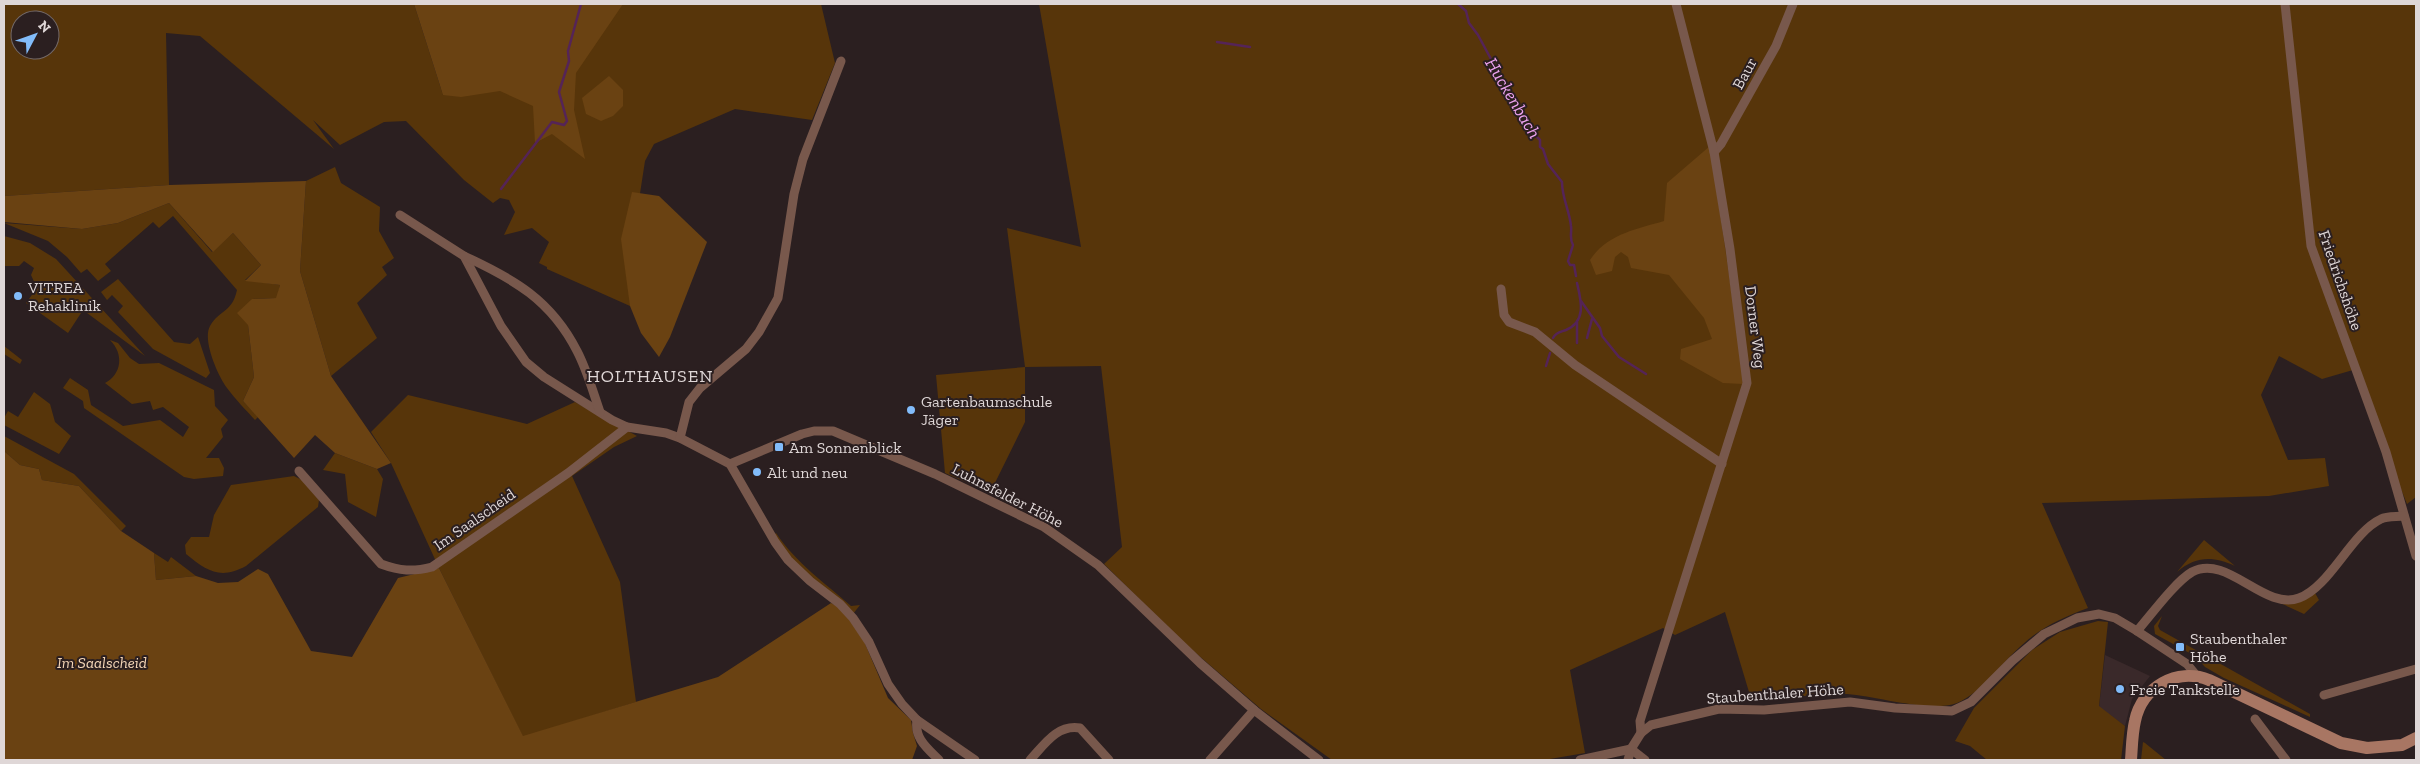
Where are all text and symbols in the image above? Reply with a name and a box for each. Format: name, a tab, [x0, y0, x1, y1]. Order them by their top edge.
north arrow	[10, 10, 60, 60]
text: N	[35, 17, 55, 37]
water label: Huckenbach	[1480, 54, 1546, 142]
street label: Baur	[1728, 54, 1761, 92]
street label: Friedrichshöhe	[2315, 228, 2367, 333]
place label: VITREA Rehaklinik	[27, 278, 102, 315]
street label: Dorner Weg	[1741, 285, 1770, 370]
marker: VITREA Rehaklinik	[12, 290, 24, 302]
district label: HOLTHAUSEN	[586, 365, 714, 387]
place label: Gartenbaumschule Jäger	[921, 392, 1052, 429]
marker: Gartenbaumschule Jäger	[905, 404, 917, 416]
place label: Am Sonnenblick	[789, 438, 902, 457]
marker: Am Sonnenblick	[773, 441, 785, 453]
street label: Luhnsfelder Höhe	[949, 459, 1067, 532]
place label: Alt und neu	[767, 463, 847, 482]
marker: Alt und neu	[751, 466, 763, 478]
street label: Im Saalscheid	[430, 484, 519, 554]
place label: Staubenthaler Höhe	[2190, 629, 2288, 666]
marker: Staubenthaler Höhe	[2174, 641, 2186, 653]
park label: Im Saalscheid	[57, 653, 147, 672]
street label: Staubenthaler Höhe	[1706, 679, 1844, 708]
place label: Freie Tankstelle	[2130, 680, 2240, 699]
marker: Freie Tankstelle	[2114, 683, 2126, 695]

